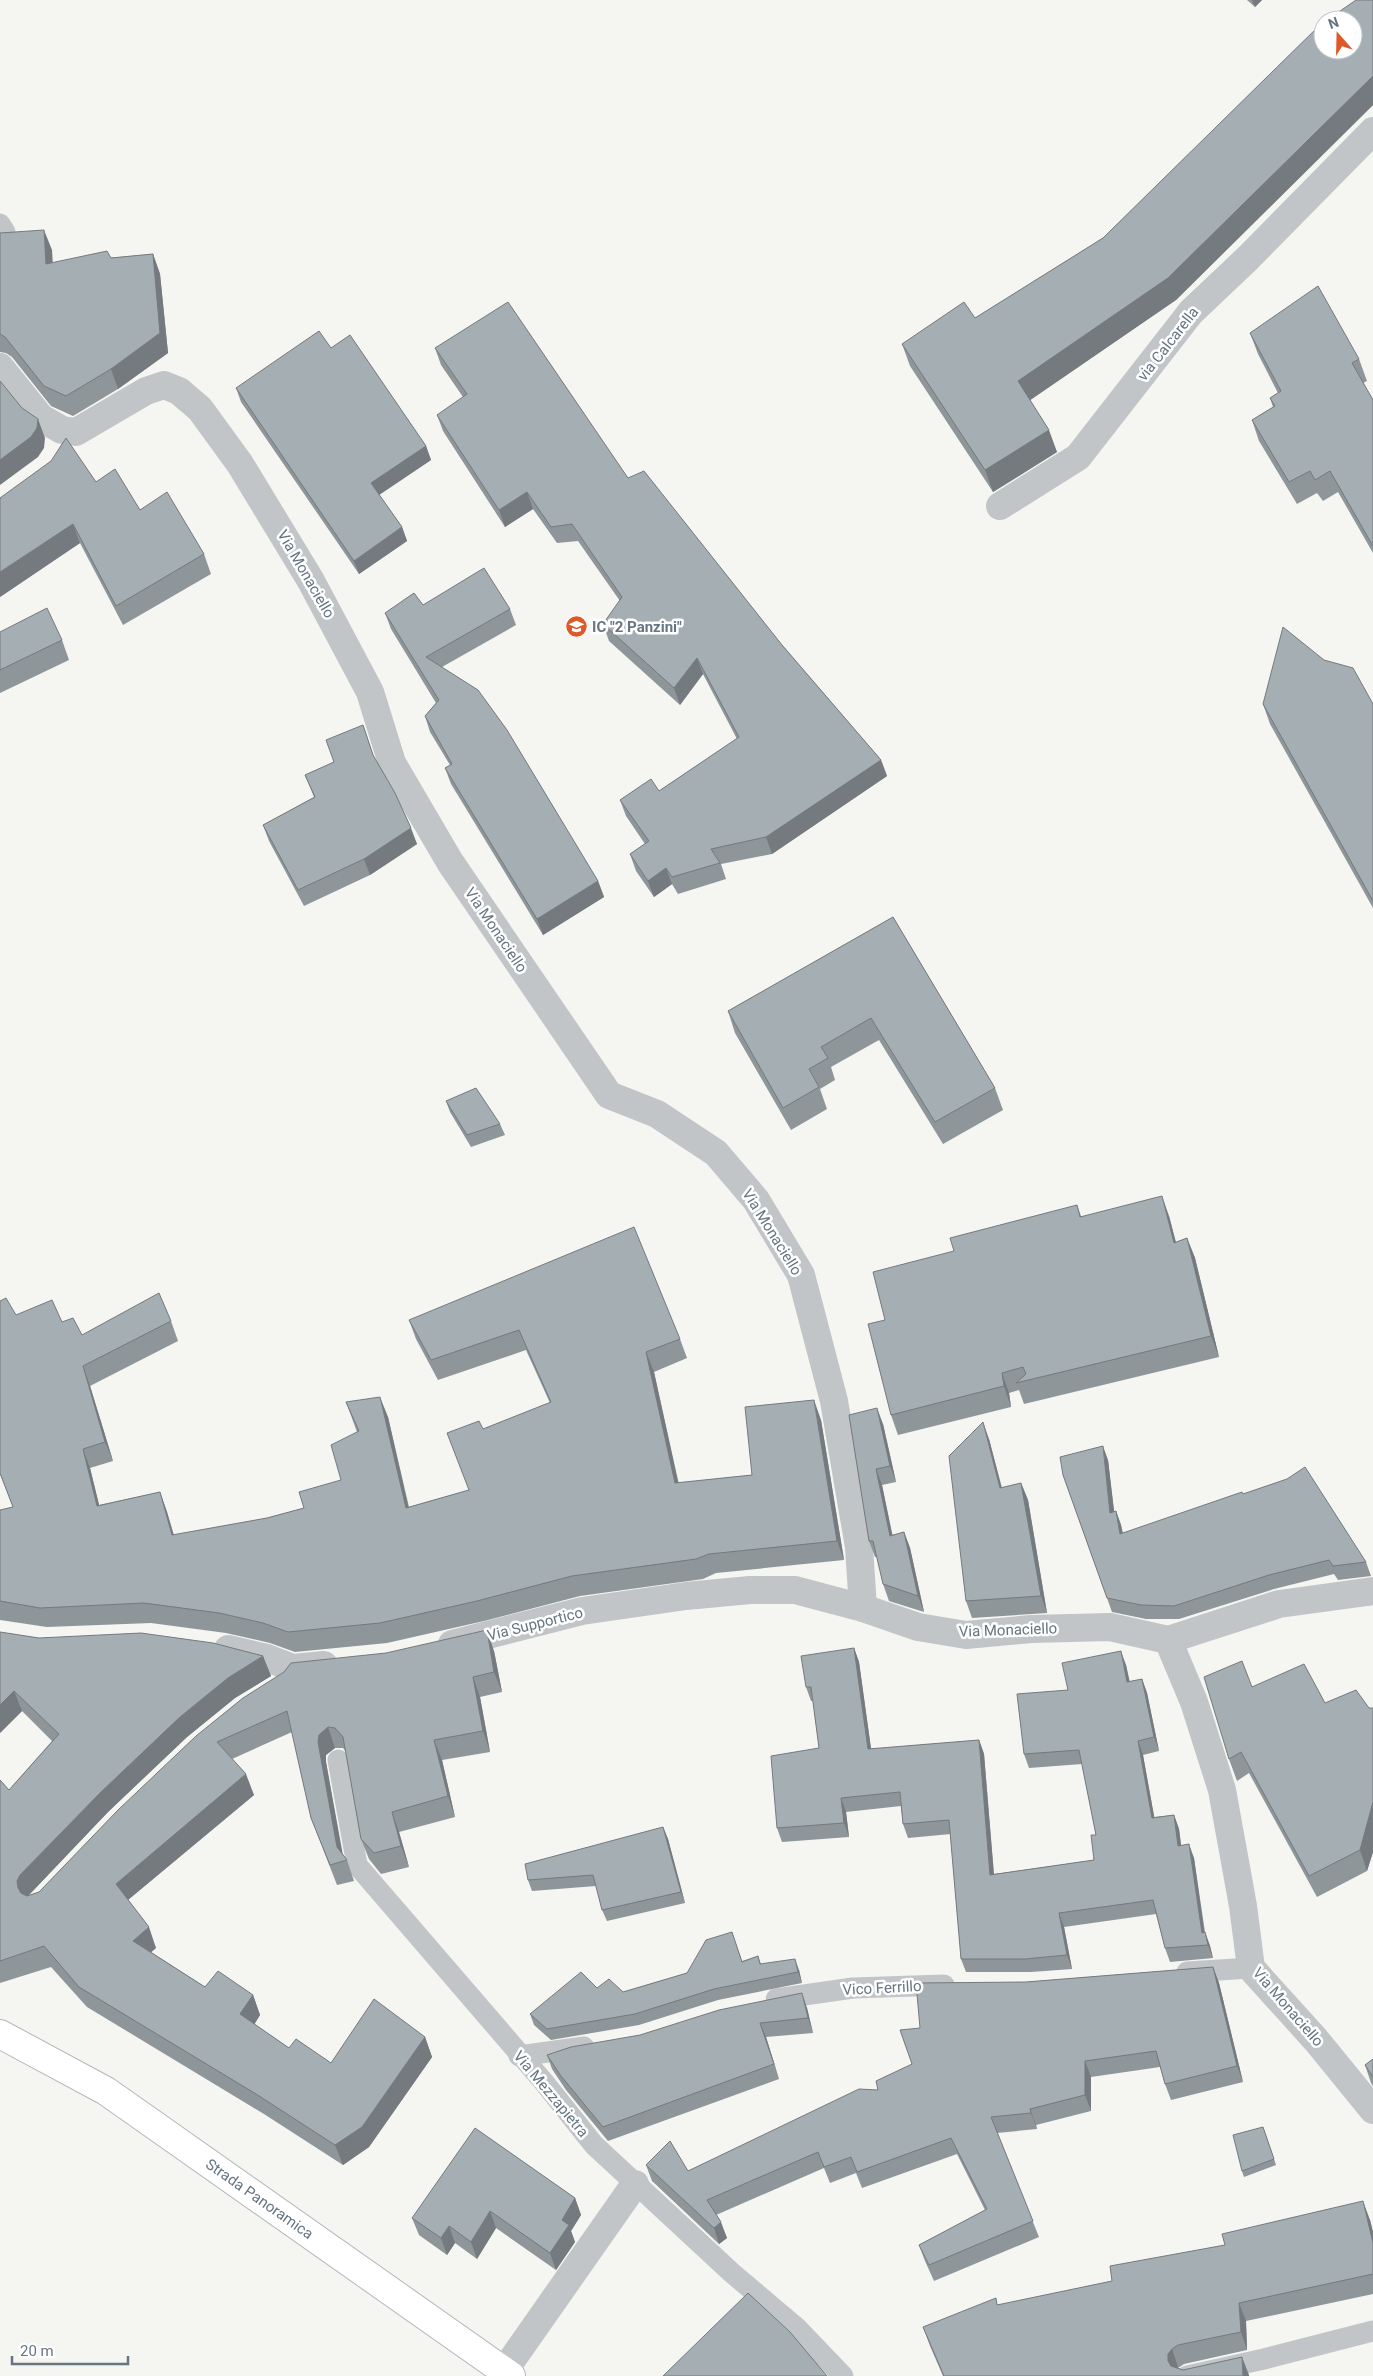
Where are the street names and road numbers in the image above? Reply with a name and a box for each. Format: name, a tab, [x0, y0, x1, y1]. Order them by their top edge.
street label: via Calcarella	[1134, 303, 1202, 385]
street label: Via Monaciello	[274, 527, 338, 621]
street label: Via Monaciello	[461, 884, 531, 976]
street label: Via Monaciello	[738, 1185, 806, 1279]
street label: Via Supportico	[485, 1603, 585, 1645]
street label: Via Monaciello	[958, 1619, 1058, 1641]
street label: Via Monaciello	[1249, 1964, 1327, 2050]
street label: Vico Ferrillo	[842, 1977, 922, 1999]
street label: Via Mezzapietra	[510, 2047, 592, 2141]
street label: Strada Panoramica	[202, 2155, 317, 2243]

